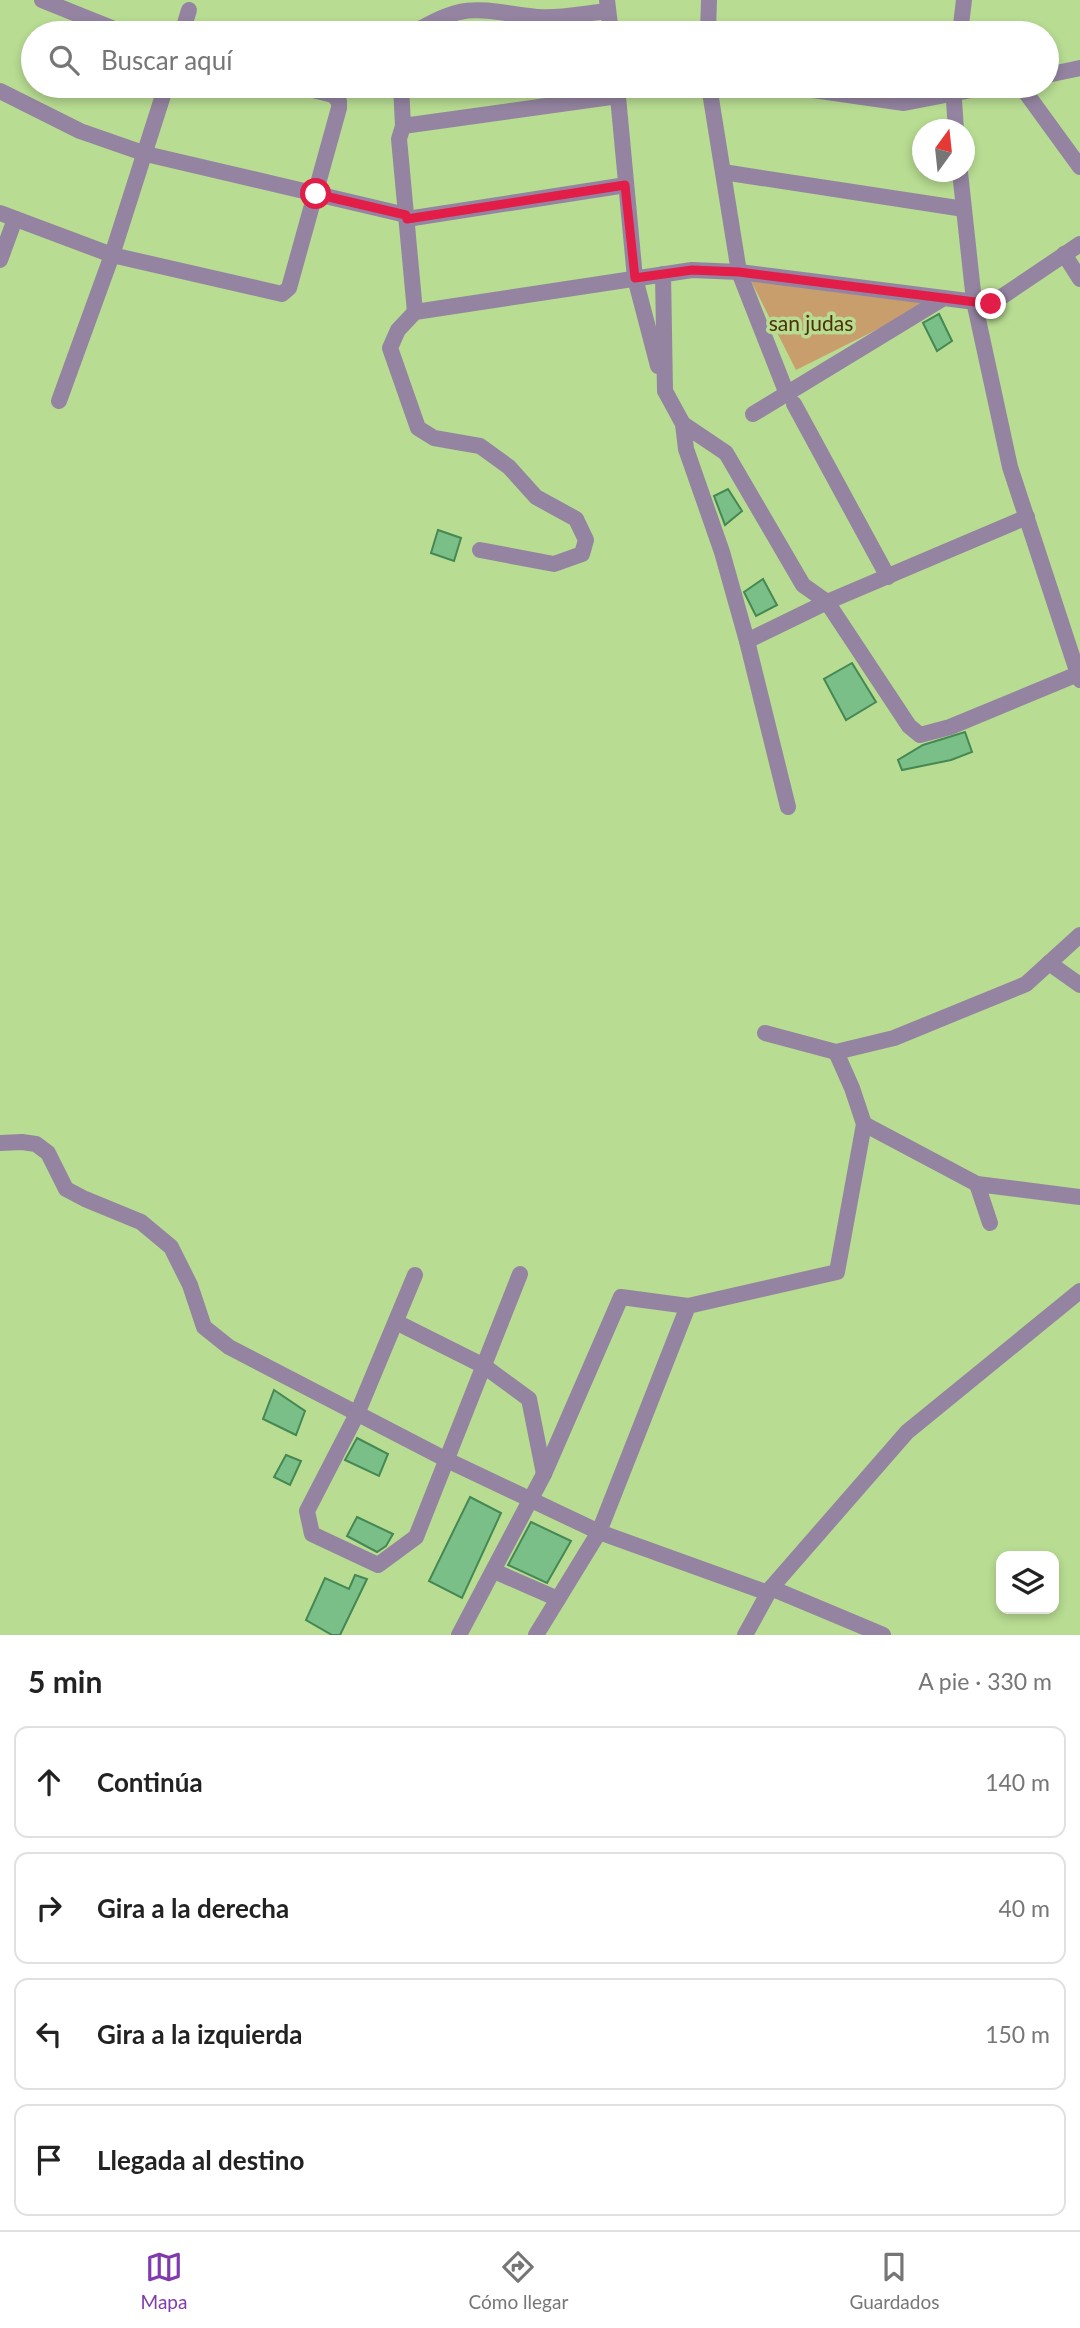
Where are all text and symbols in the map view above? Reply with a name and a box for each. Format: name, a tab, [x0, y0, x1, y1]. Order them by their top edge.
search box	[21, 21, 1059, 98]
icon: search	[45, 41, 83, 79]
text: Buscar aquí	[101, 44, 232, 76]
north arrow	[912, 119, 975, 182]
route start	[300, 178, 331, 209]
route end	[975, 288, 1006, 319]
park label: san judas	[769, 310, 853, 335]
map controls	[996, 1551, 1059, 1614]
button: layers	[996, 1551, 1059, 1614]
text: 5 min	[28, 1663, 102, 1699]
text: A pie · 330 m	[918, 1667, 1052, 1695]
icon: ahead	[30, 1763, 68, 1801]
text: Continúa	[97, 1766, 203, 1798]
text: 140 m	[985, 1768, 1050, 1796]
icon: right	[30, 1889, 68, 1927]
text: Gira a la derecha	[97, 1892, 289, 1924]
text: 40 m	[999, 1894, 1050, 1922]
icon: left	[30, 2015, 68, 2053]
text: Gira a la izquierda	[97, 2018, 303, 2050]
text: 150 m	[985, 2020, 1050, 2048]
icon: arrive	[30, 2141, 68, 2179]
text: Llegada al destino	[97, 2144, 304, 2176]
tab: Mapa	[141, 2248, 187, 2313]
tab: Cómo llegar	[469, 2248, 568, 2313]
tab: Guardados	[849, 2248, 939, 2313]

